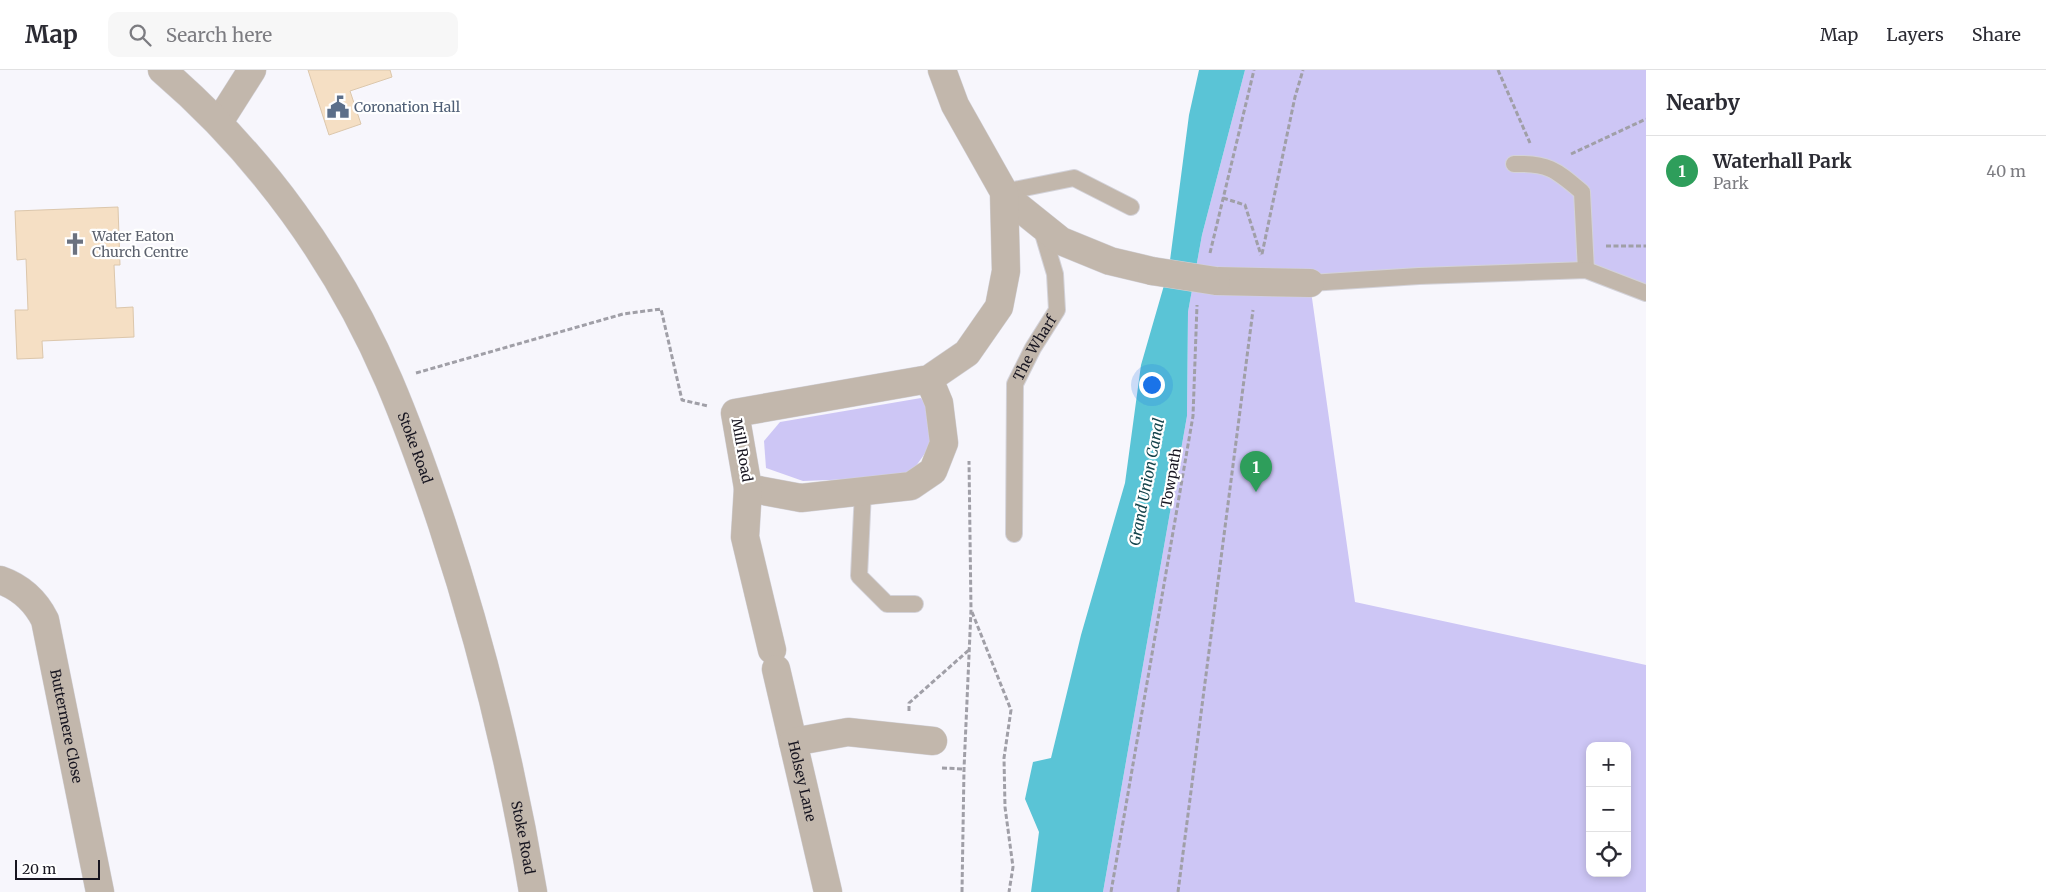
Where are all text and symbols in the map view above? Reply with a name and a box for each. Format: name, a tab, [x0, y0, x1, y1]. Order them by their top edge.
search box	[108, 12, 458, 57]
text: Map	[25, 19, 78, 50]
icon: search	[126, 21, 154, 49]
text: Search here	[166, 23, 272, 47]
text: Map	[1820, 23, 1858, 46]
text: Layers	[1886, 23, 1944, 46]
text: Share	[1972, 23, 2021, 46]
text: Nearby	[1666, 89, 1740, 116]
public building icon: Coronation Hall	[325, 94, 351, 120]
place label: Coronation Hall	[354, 98, 461, 116]
text: Waterhall Park	[1713, 149, 1852, 173]
text: 1	[1678, 161, 1686, 181]
text: 40 m	[1986, 161, 2026, 181]
text: Park	[1713, 173, 1749, 193]
place label: Water Eaton Church Centre	[91, 227, 188, 261]
church icon: Water Eaton Church Centre	[62, 231, 88, 257]
street label: The Wharf	[1009, 311, 1061, 384]
your location	[1139, 372, 1165, 398]
street label: Stoke Road	[394, 409, 437, 486]
street label: Mill Road	[728, 417, 757, 484]
water label: Grand Union Canal	[1125, 417, 1168, 547]
street label: Towpath	[1157, 447, 1185, 509]
pin: 1	[1240, 451, 1272, 492]
street label: Buttermere Close	[46, 667, 87, 785]
street label: Holsey Lane	[784, 739, 820, 823]
map controls	[1586, 742, 1631, 877]
button: +	[1586, 742, 1631, 787]
button: −	[1586, 787, 1631, 832]
street label: Stoke Road	[507, 799, 539, 876]
button: locate	[1586, 832, 1631, 877]
scale bar	[15, 857, 100, 880]
text: 20 m	[22, 860, 56, 878]

